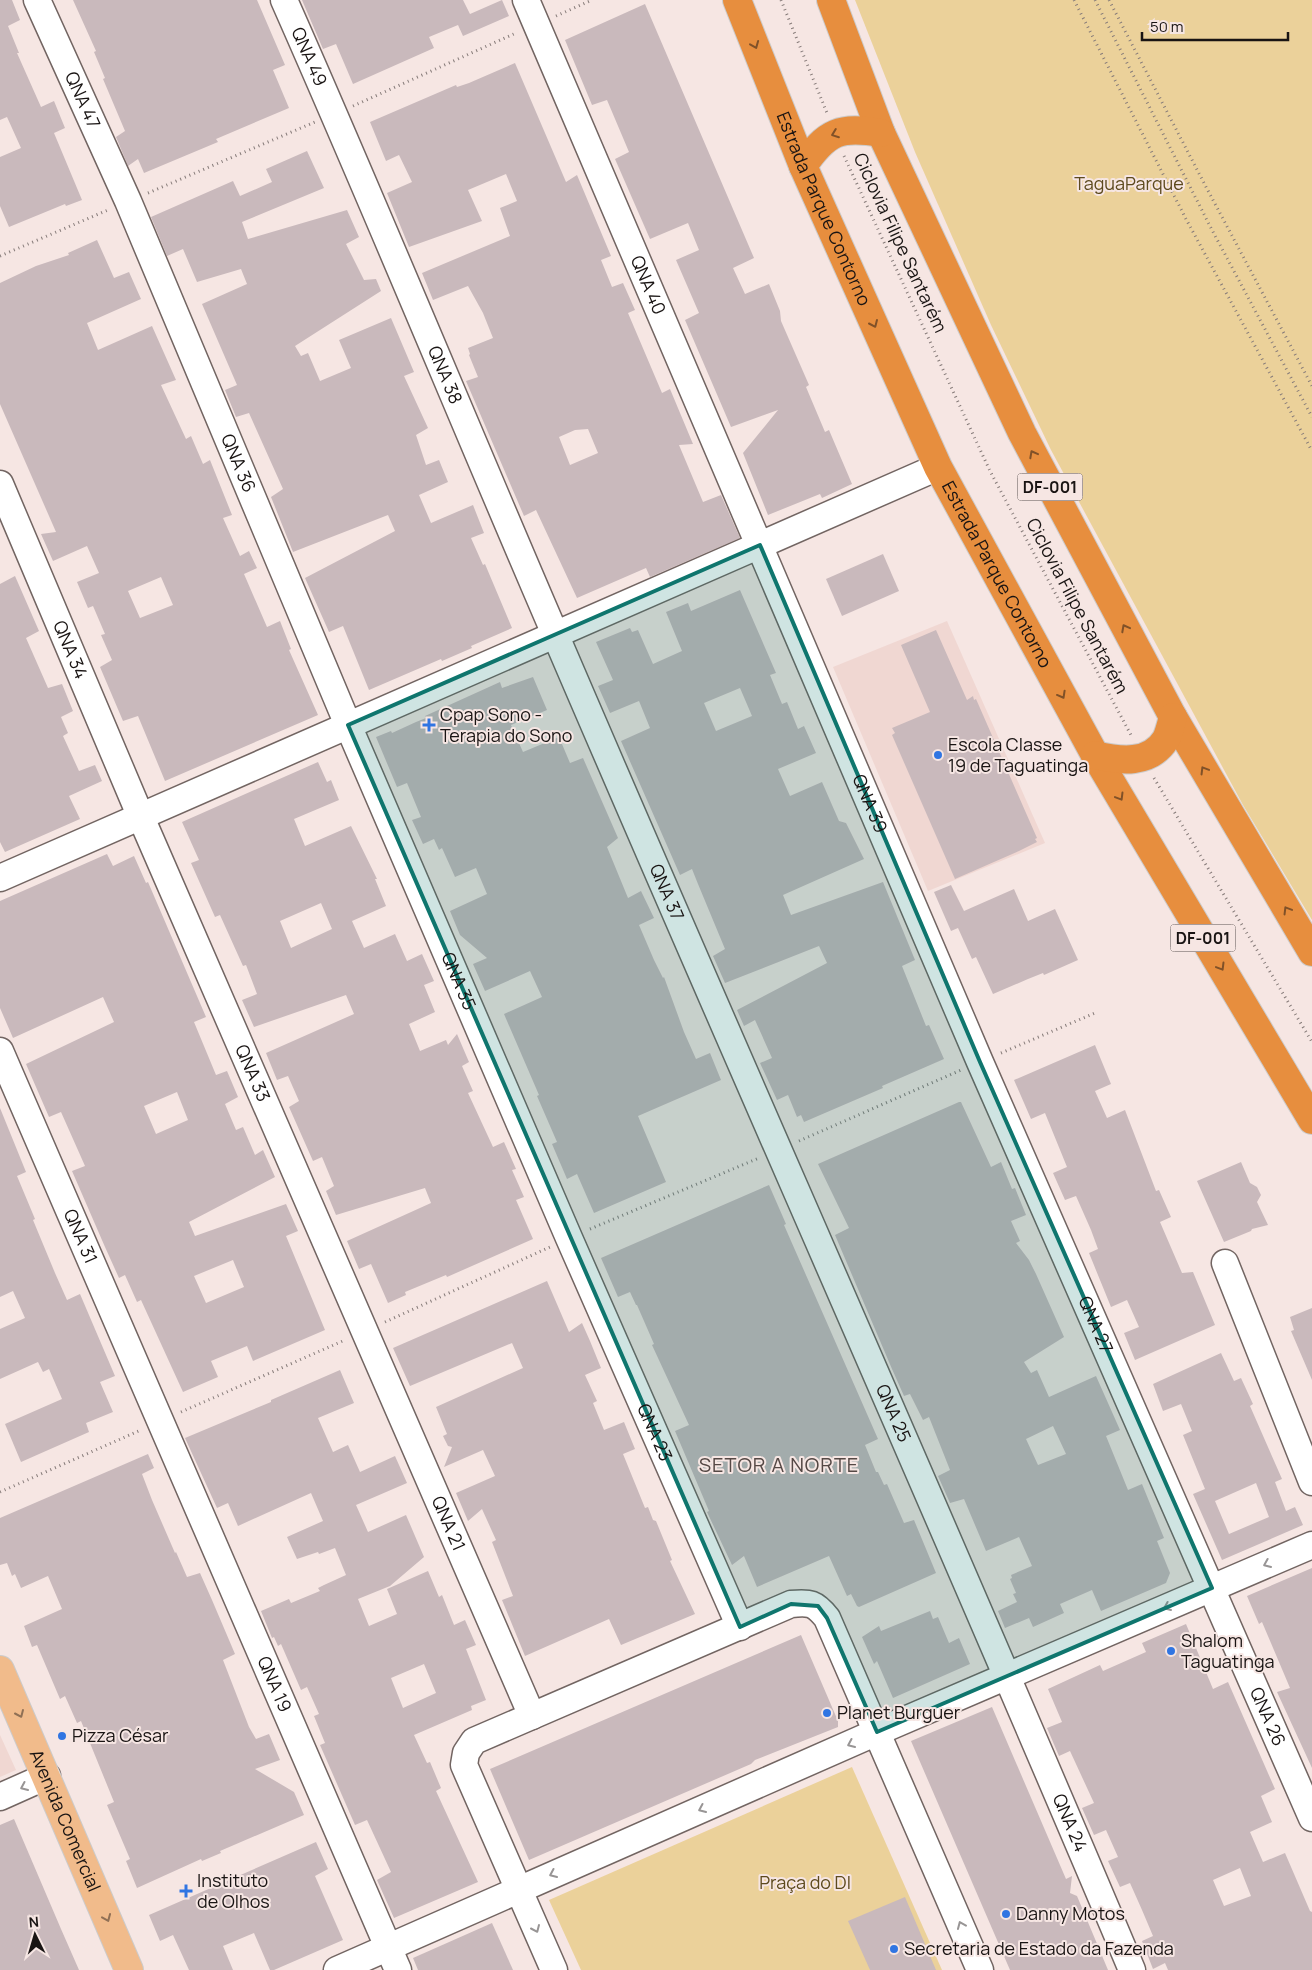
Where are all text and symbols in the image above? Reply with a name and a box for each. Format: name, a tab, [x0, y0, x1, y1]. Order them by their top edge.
scale bar	[1142, 10, 1288, 42]
text: 50 m	[1150, 16, 1184, 37]
street label: QNA 49	[286, 23, 333, 90]
one-way arrow	[749, 40, 760, 49]
street label: QNA 47	[60, 67, 107, 132]
street label: Estrada Parque Contorno	[772, 108, 877, 309]
one-way arrow	[832, 128, 840, 138]
street label: Ciclovia Filipe Santarém	[849, 149, 953, 336]
park label: TaguaParque	[1074, 171, 1184, 195]
street label: QNA 40	[626, 251, 672, 318]
one-way arrow	[867, 319, 878, 328]
street label: QNA 38	[423, 342, 469, 407]
street label: QNA 36	[216, 430, 262, 496]
one-way arrow	[1029, 450, 1039, 459]
road number: DF-001	[1018, 474, 1082, 501]
street label: Estrada Parque Contorno	[937, 476, 1058, 672]
street label: Ciclovia Filipe Santarém	[1021, 514, 1134, 698]
street label: QNA 34	[48, 617, 94, 682]
one-way arrow	[1121, 625, 1131, 634]
one-way arrow	[1056, 690, 1066, 699]
place label: Cpap Sono - Terapia do Sono	[440, 702, 572, 747]
marker: Cpap Sono - Terapia do Sono	[422, 718, 436, 732]
place label: Escola Classe 19 de Taguatinga	[948, 732, 1088, 777]
marker: Escola Classe 19 de Taguatinga	[932, 749, 944, 761]
one-way arrow	[1201, 767, 1211, 776]
street label: QNA 39	[847, 770, 894, 836]
one-way arrow	[1113, 792, 1123, 801]
street label: QNA 37	[645, 860, 690, 924]
one-way arrow	[1284, 907, 1294, 916]
road number: DF-001	[1170, 924, 1236, 951]
street label: QNA 35	[436, 948, 482, 1014]
one-way arrow	[1214, 962, 1224, 971]
street label: QNA 33	[230, 1040, 276, 1105]
street label: QNA 31	[59, 1205, 104, 1267]
street label: QNA 27	[1073, 1292, 1119, 1357]
street label: QNA 25	[871, 1380, 917, 1446]
street label: QNA 23	[632, 1400, 679, 1465]
district label: SETOR A NORTE	[699, 1451, 859, 1478]
street label: QNA 21	[427, 1492, 472, 1554]
one-way arrow	[1263, 1558, 1272, 1569]
one-way arrow	[1163, 1601, 1172, 1612]
place label: Shalom Taguatinga	[1181, 1628, 1275, 1673]
marker: Shalom Taguatinga	[1165, 1645, 1177, 1657]
street label: QNA 19	[252, 1652, 298, 1715]
street label: QNA 26	[1245, 1683, 1292, 1749]
place label: Planet Burguer	[837, 1700, 961, 1724]
marker: Planet Burguer	[821, 1707, 833, 1719]
one-way arrow	[13, 1709, 24, 1718]
place label: Pizza César	[72, 1723, 169, 1747]
marker: Pizza César	[56, 1730, 68, 1742]
one-way arrow	[847, 1737, 856, 1748]
street label: Avenida Comercial	[25, 1745, 107, 1895]
one-way arrow	[20, 1780, 29, 1791]
street label: QNA 24	[1048, 1790, 1094, 1855]
one-way arrow	[698, 1802, 707, 1813]
one-way arrow	[549, 1867, 558, 1878]
place label: Instituto de Olhos	[197, 1868, 270, 1913]
park label: Praça do DI	[759, 1870, 851, 1894]
marker: Instituto de Olhos	[179, 1884, 193, 1898]
place label: Danny Motos	[1016, 1901, 1125, 1925]
marker: Danny Motos	[1000, 1908, 1012, 1920]
north arrow	[10, 1910, 60, 1960]
text: N	[28, 1912, 40, 1931]
one-way arrow	[101, 1913, 112, 1922]
one-way arrow	[957, 1921, 967, 1930]
one-way arrow	[530, 1924, 541, 1933]
place label: Secretaria de Estado da Fazenda	[904, 1936, 1174, 1960]
marker: Secretaria de Estado da Fazenda	[888, 1943, 900, 1955]

